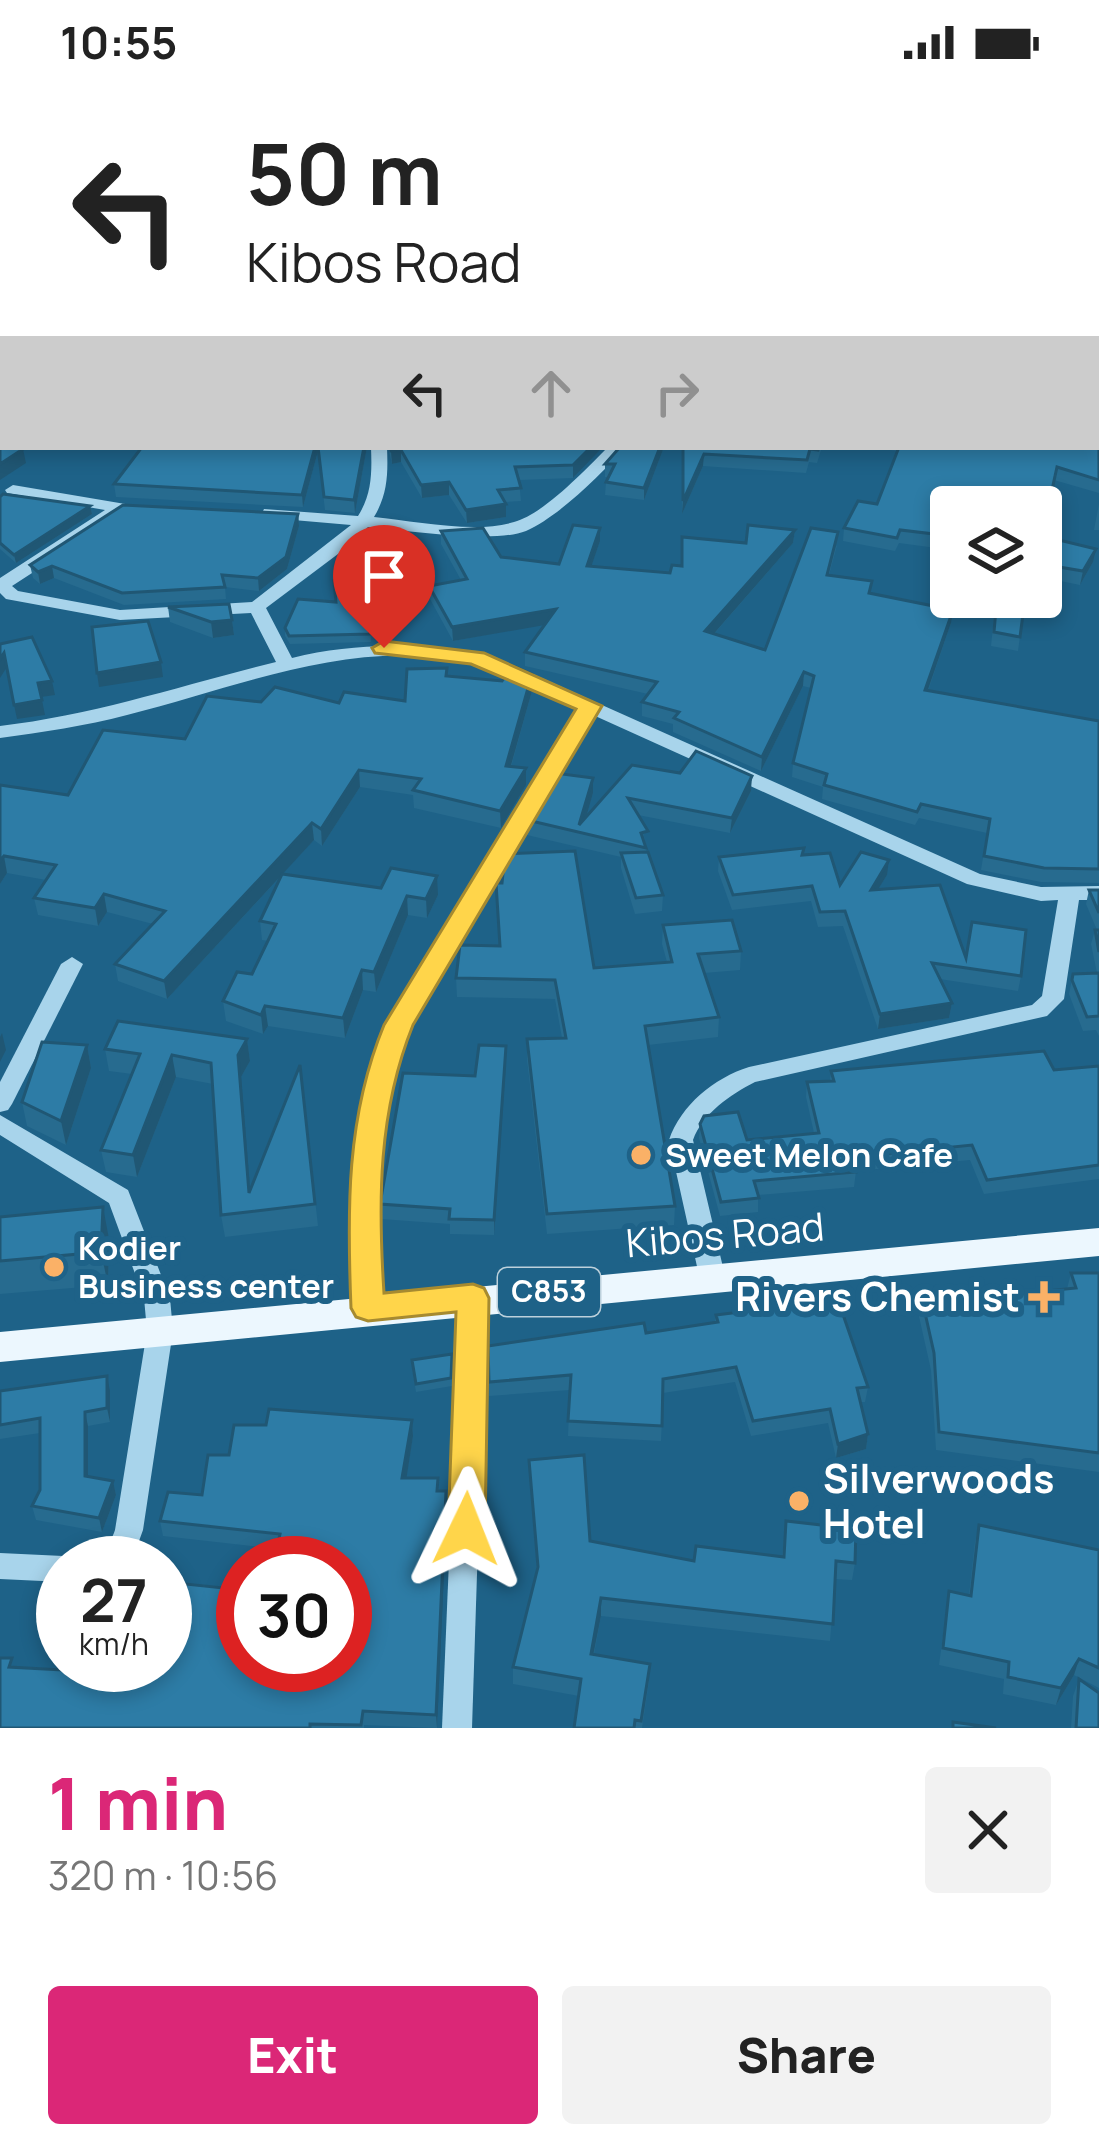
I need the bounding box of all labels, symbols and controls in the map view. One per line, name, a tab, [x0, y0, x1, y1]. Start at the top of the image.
text: 10:55	[60, 11, 177, 73]
text: 50 m	[246, 115, 443, 230]
icon: left	[48, 132, 204, 288]
text: Kibos Road	[246, 224, 521, 298]
icon: left	[392, 360, 458, 426]
icon: ahead	[518, 360, 584, 426]
icon: right	[644, 360, 710, 426]
map controls	[930, 486, 1062, 618]
button: layers	[930, 486, 1062, 618]
pin	[333, 525, 435, 648]
icon: arrive	[351, 543, 417, 609]
place label: Sweet Melon Cafe	[665, 1132, 953, 1177]
marker: Sweet Melon Cafe	[628, 1142, 654, 1168]
street label: Kibos Road	[623, 1198, 826, 1270]
place label: Kodier Business center	[78, 1225, 334, 1308]
marker: Kodier Business center	[41, 1254, 67, 1280]
road number: C853	[498, 1268, 600, 1316]
place label: Rivers Chemist	[735, 1269, 1020, 1323]
marker: Rivers Chemist	[1031, 1284, 1057, 1310]
place label: Silverwoods Hotel	[823, 1451, 1054, 1550]
position arrow	[403, 1466, 529, 1592]
marker: Silverwoods Hotel	[786, 1488, 812, 1514]
speed limit sign: 30	[216, 1536, 372, 1692]
text: 27	[80, 1558, 148, 1640]
text: km/h	[79, 1623, 149, 1664]
text: 1 min	[48, 1753, 228, 1852]
button: close	[925, 1767, 1051, 1893]
text: 320 m · 10:56	[48, 1848, 278, 1902]
button: Exit	[48, 1986, 538, 2124]
button: Share	[562, 1986, 1051, 2124]

